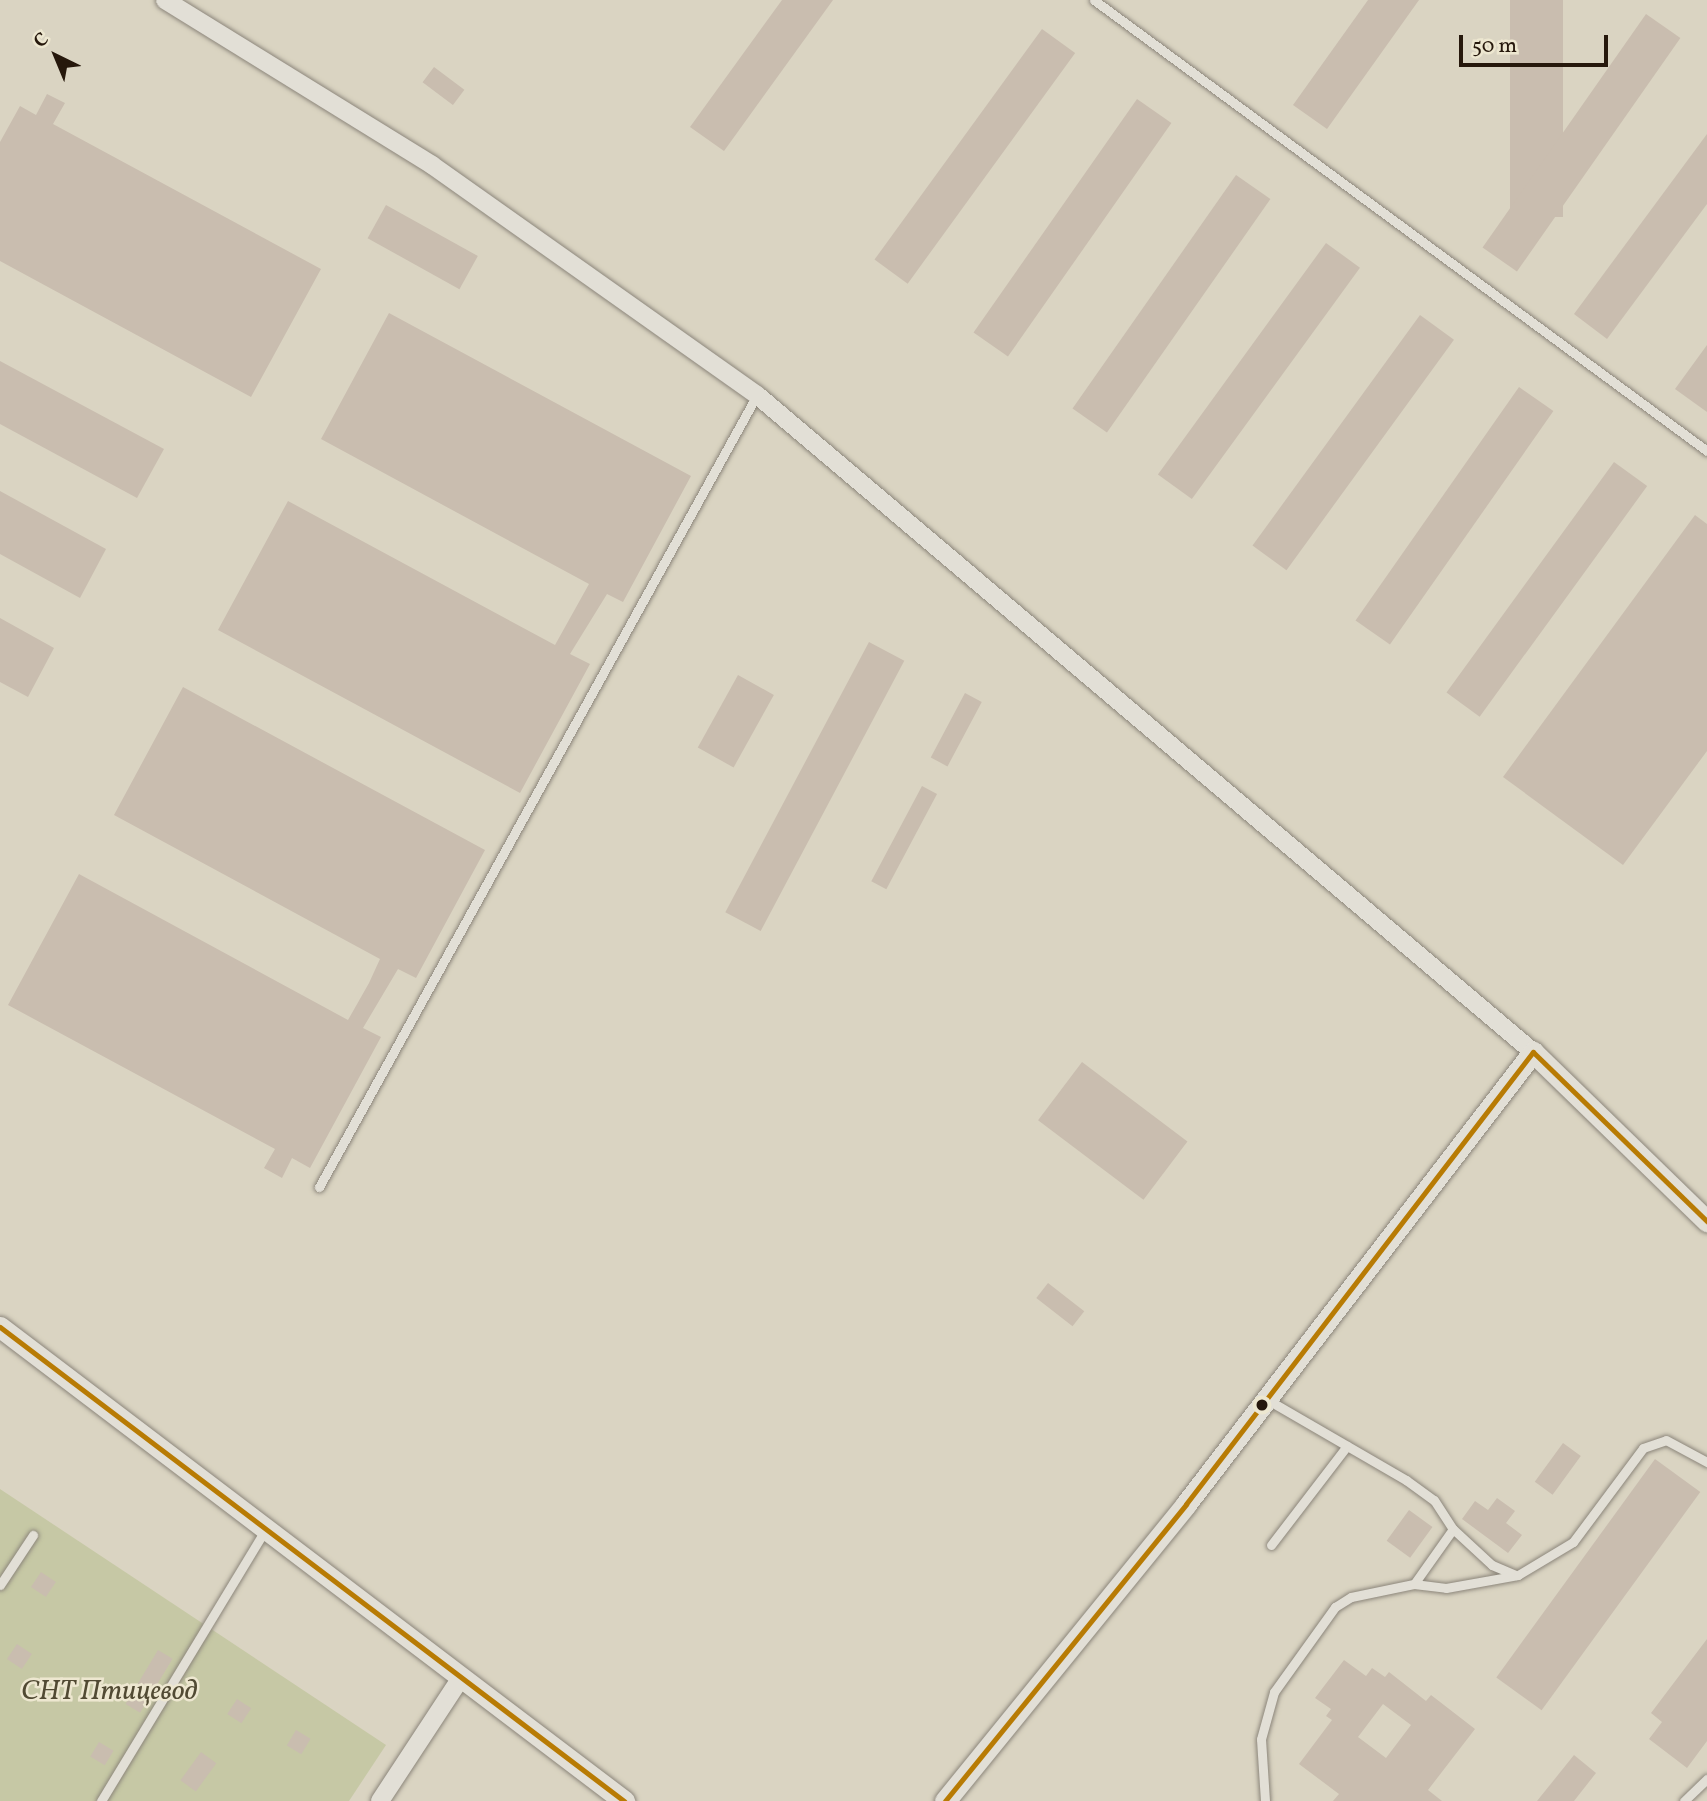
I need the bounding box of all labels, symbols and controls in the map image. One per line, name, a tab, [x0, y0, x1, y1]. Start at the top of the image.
north arrow	[21, 21, 91, 91]
scale bar	[1462, 21, 1611, 65]
text: С	[28, 27, 55, 54]
text: 50 m	[1472, 32, 1517, 61]
unlabelled marker	[1255, 1398, 1269, 1412]
park label: СНТ Птицевод	[21, 1675, 197, 1709]

